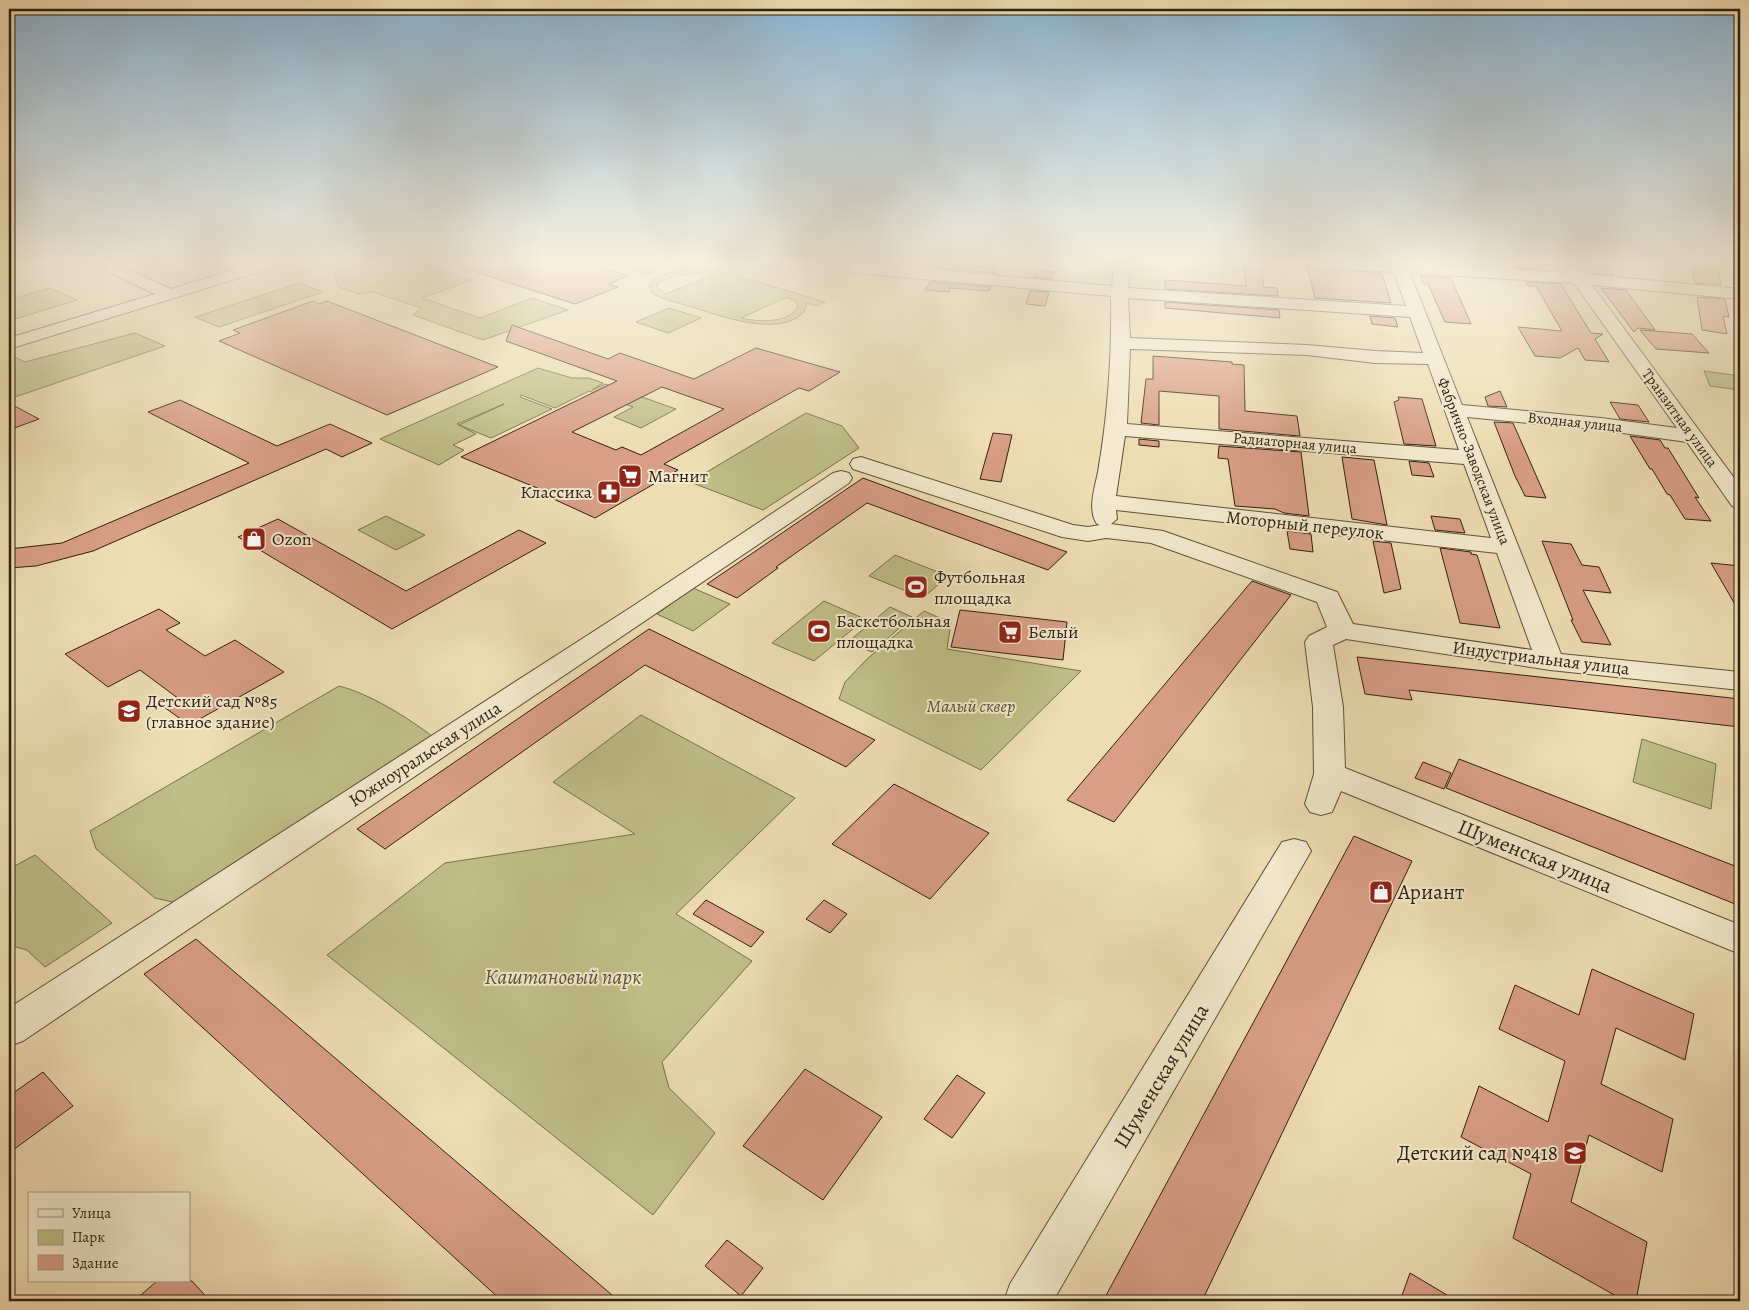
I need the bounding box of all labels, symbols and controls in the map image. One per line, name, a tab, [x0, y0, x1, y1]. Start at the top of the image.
street label: Транзитная улица	[1637, 365, 1723, 471]
street label: Фабрично-Заводская улица	[1433, 375, 1515, 548]
street label: Входная улица	[1527, 407, 1623, 437]
street label: Радиаторная улица	[1232, 428, 1358, 458]
supermarket icon: Магнит	[617, 463, 643, 489]
place label: Магнит	[648, 464, 708, 488]
pharmacy icon: Классика	[596, 479, 622, 505]
place label: Классика	[520, 480, 593, 504]
street label: Моторный переулок	[1225, 505, 1385, 545]
shop icon: Ozon	[241, 526, 267, 552]
place label: Ozon	[272, 527, 312, 551]
place label: Футбольная площадка	[934, 565, 1026, 610]
sports icon: Футбольная площадка	[903, 574, 929, 600]
place label: Баскетбольная площадка	[836, 609, 951, 654]
sports icon: Баскетбольная площадка	[806, 618, 832, 644]
supermarket icon: Белый	[997, 619, 1023, 645]
place label: Белый	[1028, 620, 1078, 644]
street label: Индустриальная улица	[1451, 635, 1632, 681]
place label: Детский сад №85 (главное здание)	[146, 689, 277, 734]
park label: Малый сквер	[927, 694, 1015, 718]
street label: Южноуральская улица	[344, 695, 506, 812]
school or university icon: Детский сад №85 (главное здание)	[116, 698, 142, 724]
street label: Шуменская улица	[1454, 812, 1617, 900]
place label: Ариант	[1397, 878, 1464, 906]
shop icon: Ариант	[1368, 879, 1394, 905]
park label: Каштановый парк	[485, 963, 641, 991]
street label: Шуменская улица	[1107, 998, 1215, 1154]
place label: Детский сад №418	[1397, 1139, 1558, 1167]
school or university icon: Детский сад №418	[1562, 1140, 1588, 1166]
legend	[28, 1192, 190, 1282]
text: Улица	[72, 1203, 111, 1223]
text: Парк	[72, 1227, 105, 1247]
text: Здание	[72, 1253, 119, 1273]

